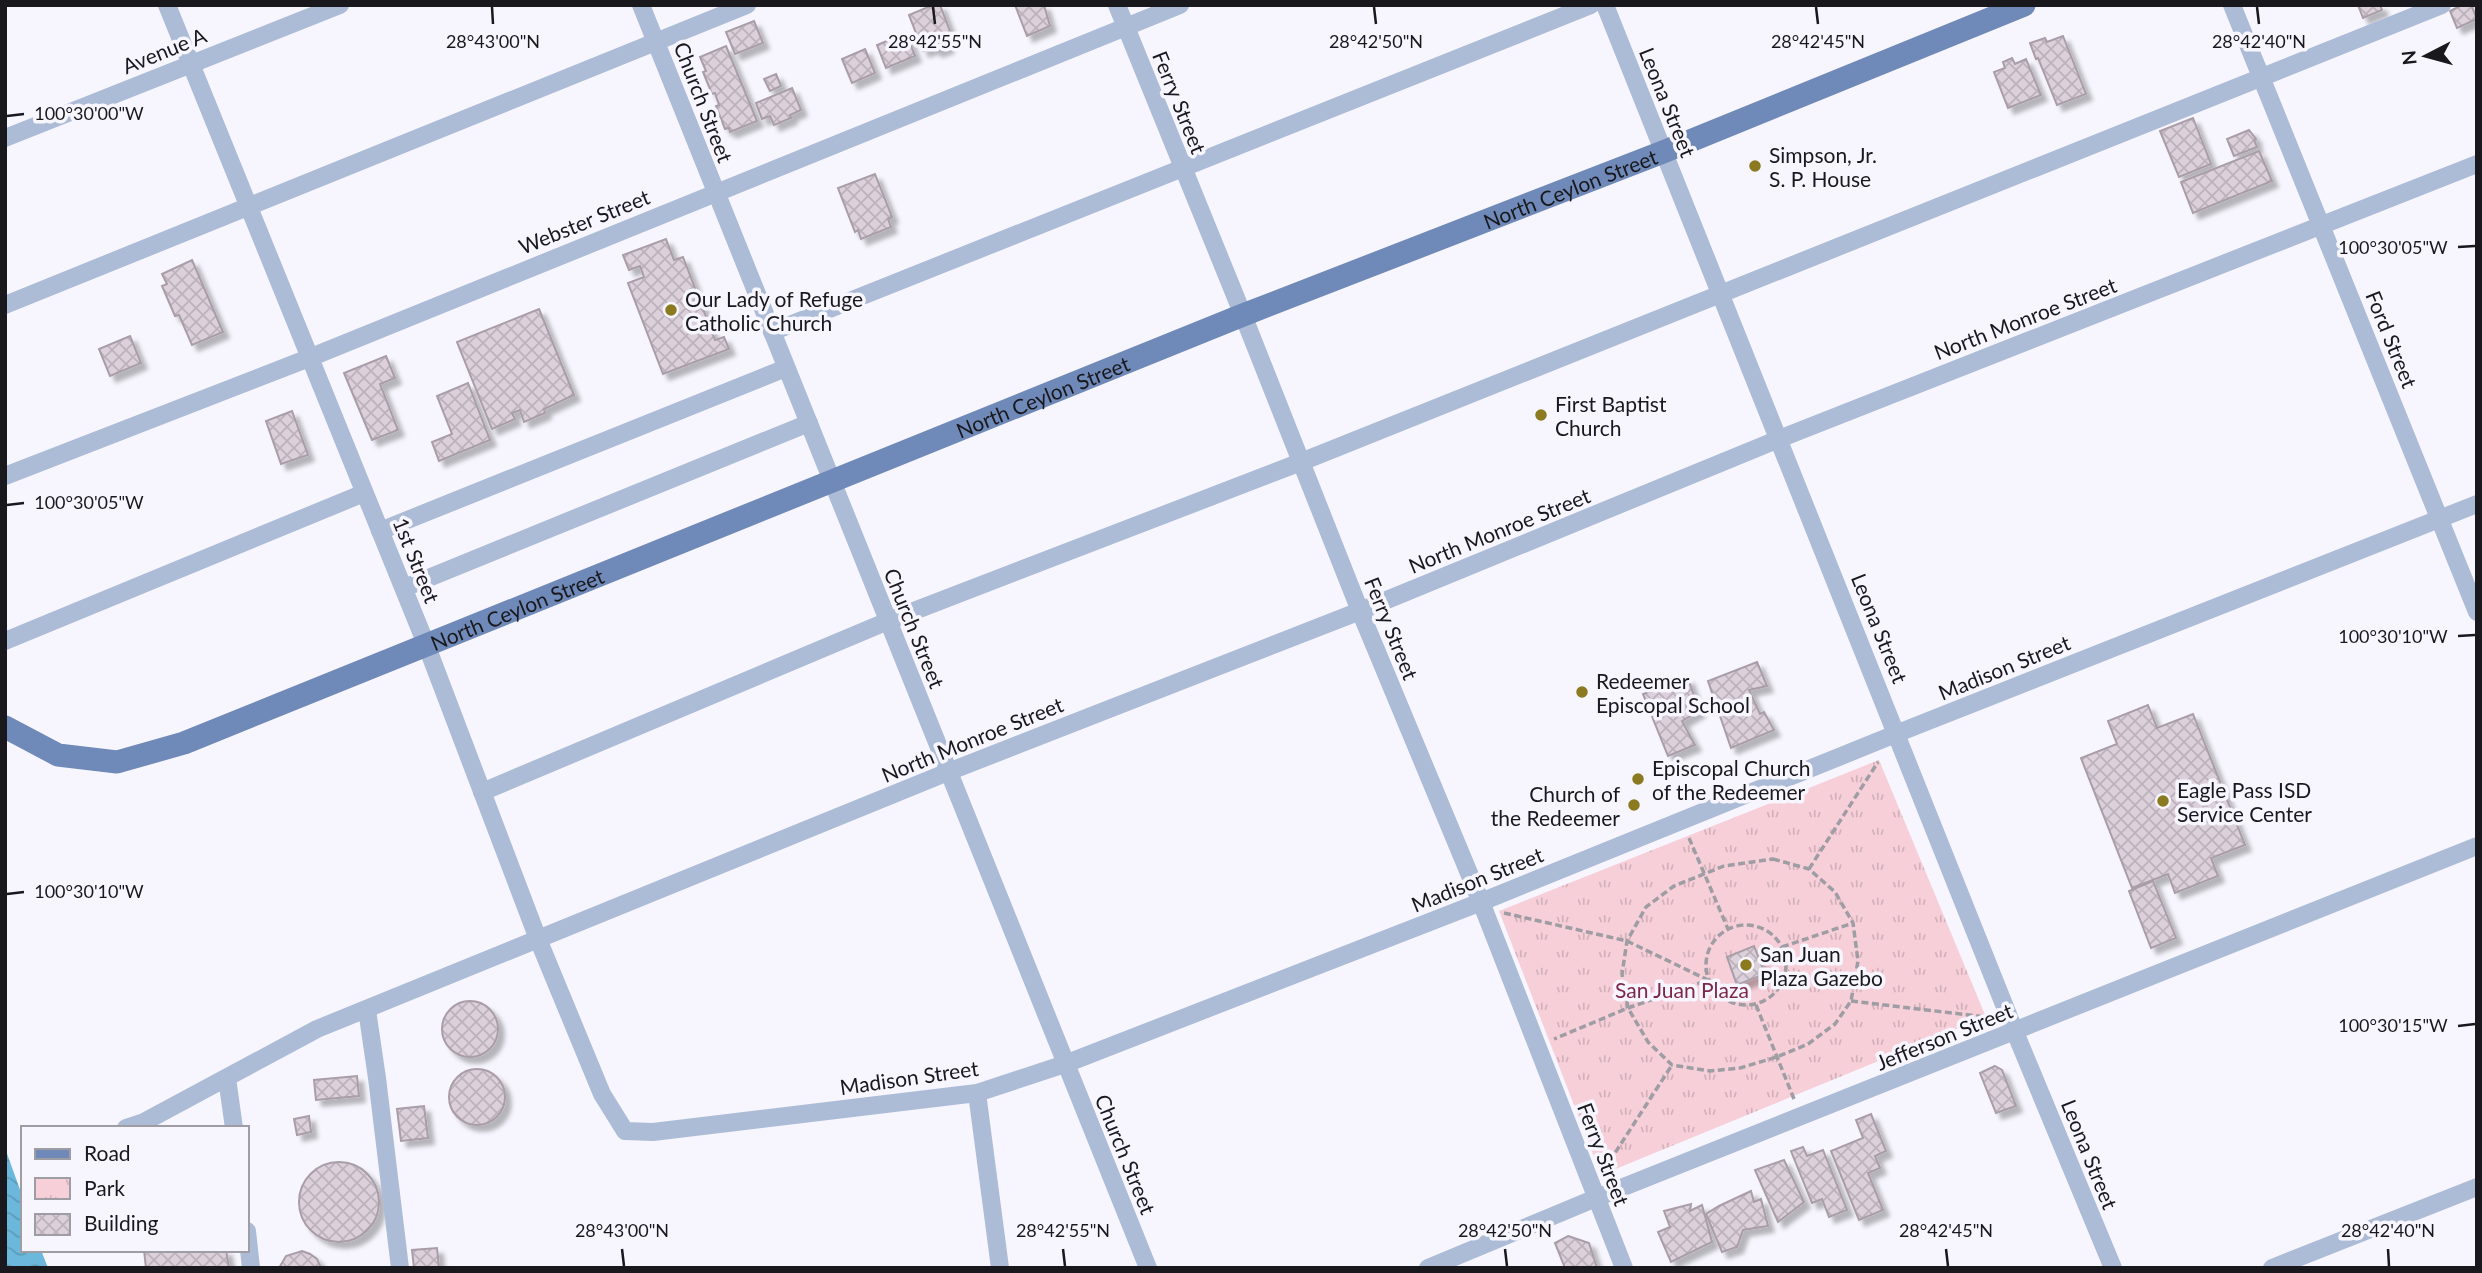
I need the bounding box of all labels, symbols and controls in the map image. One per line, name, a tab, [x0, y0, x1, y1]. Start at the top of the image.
north arrow	[2391, 21, 2461, 91]
street label: Avenue A	[118, 22, 210, 78]
text: 28°43'00"N	[446, 30, 540, 52]
text: 28°42'55"N	[888, 30, 982, 52]
text: 28°42'50"N	[1329, 30, 1423, 52]
text: 28°42'45"N	[1771, 30, 1865, 52]
text: 28°42'40"N	[2212, 30, 2306, 52]
street label: Church Street	[670, 38, 739, 166]
street label: Leona Street	[1635, 44, 1701, 161]
street label: Ferry Street	[1148, 47, 1212, 157]
text: N	[2396, 49, 2421, 66]
text: 100°30'00"W	[34, 102, 144, 124]
place label: Simpson, Jr. S. P. House	[1769, 142, 1877, 191]
street label: North Ceylon Street	[1479, 143, 1661, 233]
marker: Simpson, Jr. S. P. House	[1747, 158, 1763, 174]
street label: Webster Street	[515, 183, 654, 259]
text: 100°30'05"W	[2338, 236, 2448, 258]
street label: North Monroe Street	[1930, 271, 2120, 364]
place label: Our Lady of Refuge Catholic Church	[685, 286, 863, 335]
street label: Ford Street	[2361, 287, 2423, 392]
marker: Our Lady of Refuge Catholic Church	[663, 302, 679, 318]
street label: North Ceylon Street	[952, 350, 1133, 442]
place label: First Baptist Church	[1555, 391, 1667, 440]
marker: First Baptist Church	[1533, 407, 1549, 423]
street label: North Monroe Street	[1405, 482, 1594, 578]
text: 100°30'05"W	[34, 491, 144, 513]
street label: 1st Street	[389, 514, 446, 607]
street label: North Ceylon Street	[427, 562, 608, 655]
street label: Church Street	[880, 564, 951, 692]
street label: Leona Street	[1847, 570, 1913, 687]
street label: Ferry Street	[1360, 573, 1424, 683]
text: 100°30'10"W	[2338, 625, 2448, 647]
street label: Madison Street	[1935, 629, 2074, 705]
place label: Redeemer Episcopal School	[1596, 668, 1750, 717]
marker: Redeemer Episcopal School	[1574, 684, 1590, 700]
street label: North Monroe Street	[878, 691, 1067, 787]
place label: Episcopal Church of the Redeemer	[1652, 755, 1810, 804]
marker: Episcopal Church of the Redeemer	[1630, 771, 1646, 787]
place label: Eagle Pass ISD Service Center	[2177, 777, 2312, 826]
place label: Church of the Redeemer	[1491, 781, 1621, 830]
marker: Eagle Pass ISD Service Center	[2155, 793, 2171, 809]
marker: Church of the Redeemer	[1626, 797, 1642, 813]
street label: Madison Street	[1408, 841, 1547, 917]
text: 100°30'10"W	[34, 880, 144, 902]
place label: San Juan Plaza Gazebo	[1760, 941, 1883, 990]
marker: San Juan Plaza Gazebo	[1738, 957, 1754, 973]
park label: San Juan Plaza	[1615, 977, 1749, 1002]
street label: Jefferson Street	[1872, 997, 2016, 1075]
text: 100°30'15"W	[2338, 1014, 2448, 1036]
street label: Madison Street	[838, 1055, 980, 1099]
street label: Church Street	[1091, 1090, 1162, 1218]
street label: Leona Street	[2057, 1096, 2123, 1213]
street label: Ferry Street	[1573, 1099, 1635, 1209]
legend	[21, 1126, 248, 1252]
text: Road	[84, 1140, 131, 1165]
text: Park	[84, 1175, 125, 1200]
text: Building	[84, 1210, 159, 1235]
text: 28°43'00"N	[575, 1219, 669, 1241]
text: 28°42'55"N	[1016, 1219, 1110, 1241]
text: 28°42'50"N	[1458, 1219, 1552, 1241]
text: 28°42'45"N	[1899, 1219, 1993, 1241]
text: 28°42'40"N	[2341, 1219, 2435, 1241]

